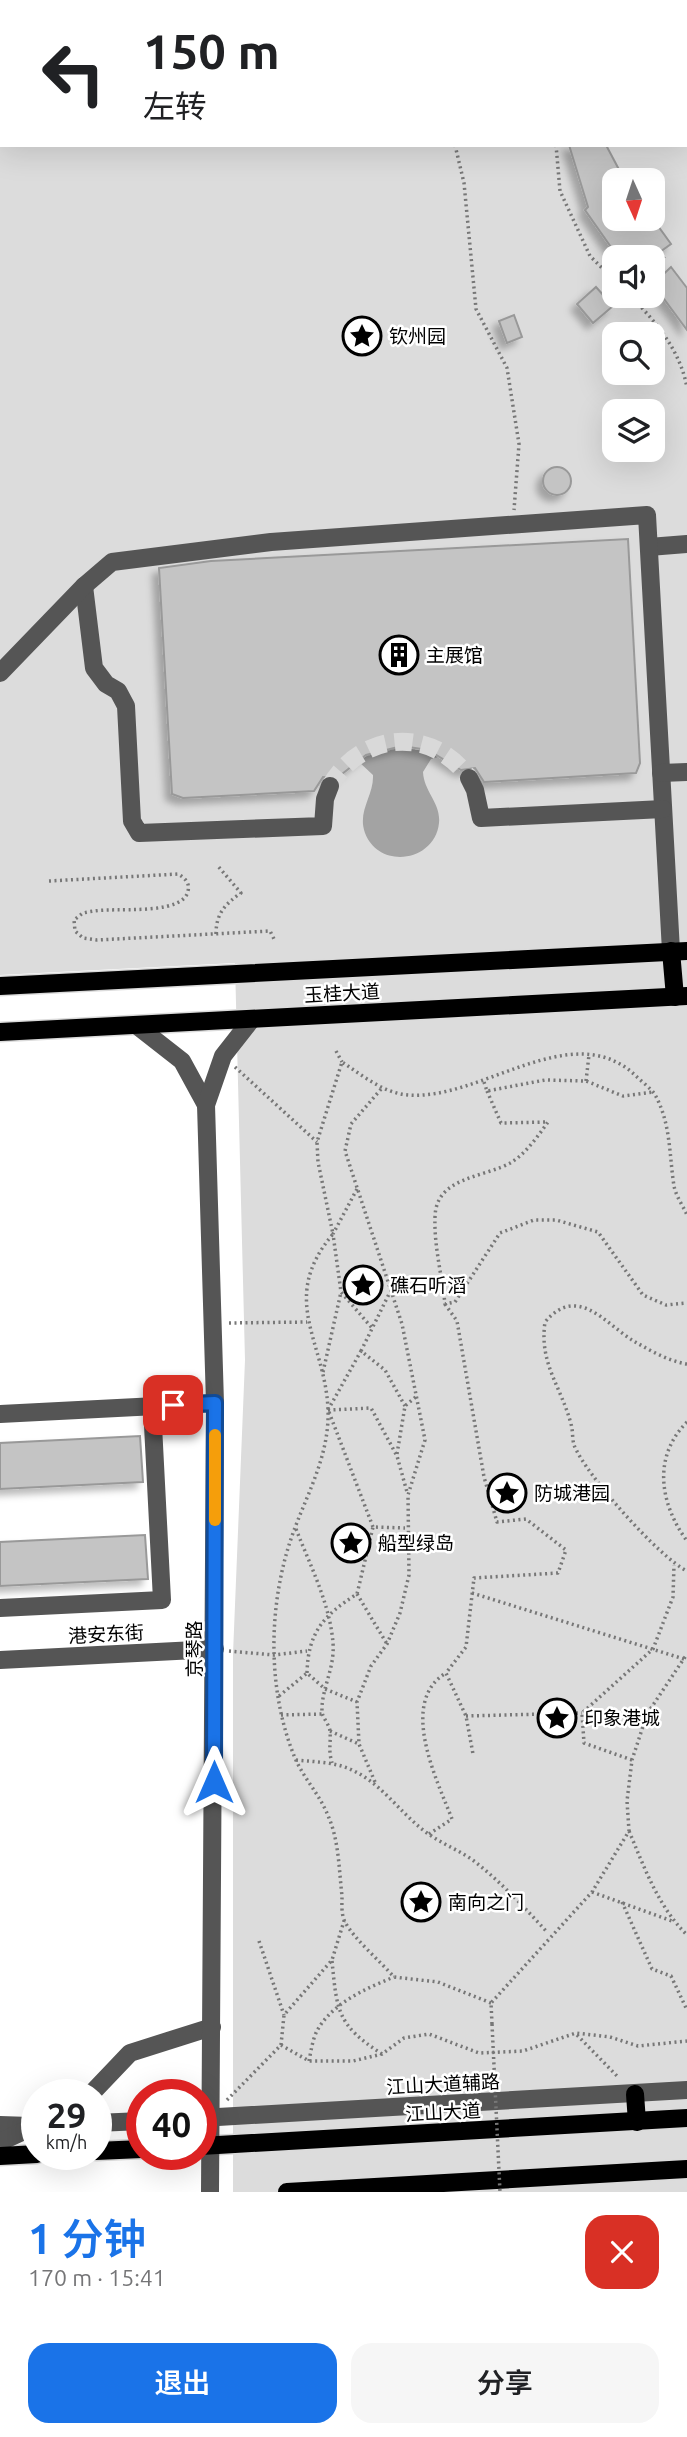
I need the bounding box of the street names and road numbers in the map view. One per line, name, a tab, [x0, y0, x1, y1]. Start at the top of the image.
street label: 玉桂大道	[303, 980, 381, 1006]
street label: 京琴路	[183, 1620, 205, 1678]
street label: 港安东街	[67, 1621, 145, 1647]
street label: 江山大道辅路	[385, 2070, 501, 2098]
street label: 江山大道	[404, 2099, 482, 2125]

